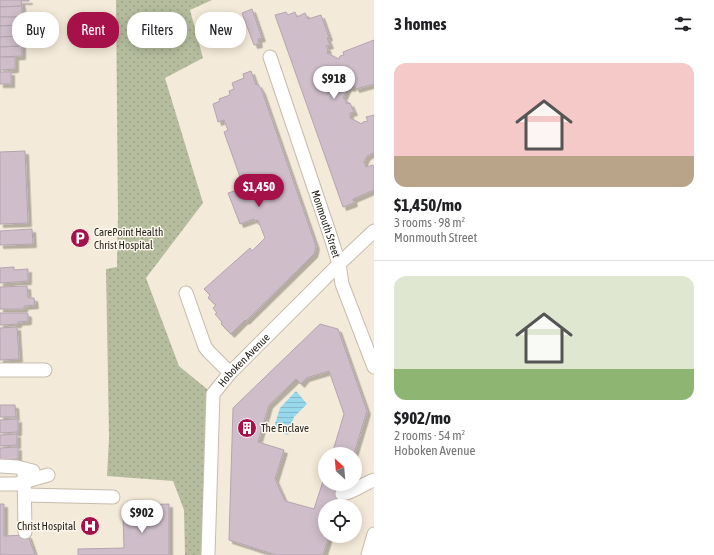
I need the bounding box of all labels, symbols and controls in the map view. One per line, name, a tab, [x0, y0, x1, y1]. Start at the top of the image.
chip: Buy	[12, 12, 59, 48]
chip: Rent	[67, 12, 119, 48]
chip: Filters	[127, 12, 187, 48]
chip: New	[195, 12, 246, 48]
icon: filters	[672, 13, 694, 35]
text: 3 homes	[394, 14, 447, 34]
pin: $918	[310, 66, 358, 100]
text: $918	[322, 71, 346, 86]
icon: home	[508, 89, 580, 161]
pin: $1,450	[226, 174, 292, 208]
text: $1,450	[243, 179, 275, 194]
street label: Monmouth Street	[309, 188, 343, 259]
text: $1,450/mo	[394, 195, 462, 215]
text: 3 rooms · 98 m²	[394, 215, 465, 230]
place label: CarePoint Health Christ Hospital	[94, 226, 163, 251]
parking icon: CarePoint Health Christ Hospital	[69, 227, 91, 249]
text: Monmouth Street	[394, 230, 477, 245]
icon: home	[508, 302, 580, 374]
street label: Hoboken Avenue	[216, 331, 272, 389]
text: $902/mo	[394, 408, 451, 428]
building icon: The Enclave	[236, 417, 258, 439]
place label: The Enclave	[261, 422, 309, 434]
text: 2 rooms · 54 m²	[394, 428, 465, 443]
text: Hoboken Avenue	[394, 443, 475, 458]
north arrow	[318, 447, 362, 491]
map controls	[318, 447, 362, 543]
button: locate	[318, 499, 362, 543]
pin: $902	[118, 500, 166, 534]
text: $902	[130, 505, 154, 520]
hospital icon: Christ Hospital	[79, 515, 101, 537]
place label: Christ Hospital	[17, 520, 76, 532]

